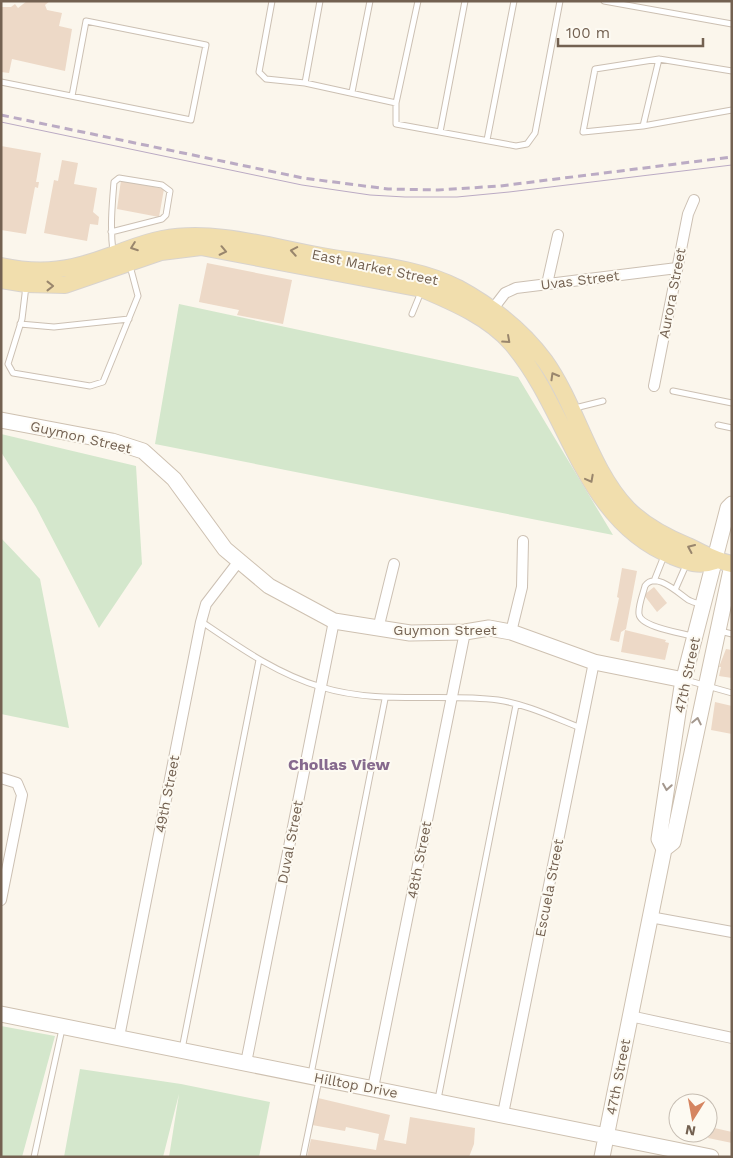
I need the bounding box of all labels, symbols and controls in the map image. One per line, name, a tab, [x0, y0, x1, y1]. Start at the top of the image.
scale bar	[558, 15, 703, 47]
text: 100 m	[566, 24, 610, 42]
one-way arrow	[130, 241, 139, 251]
one-way arrow	[219, 245, 228, 255]
one-way arrow	[289, 246, 298, 256]
street label: East Market Street	[310, 246, 440, 288]
street label: Aurora Street	[655, 246, 689, 340]
street label: Uvas Street	[540, 267, 620, 293]
one-way arrow	[46, 280, 54, 291]
one-way arrow	[502, 334, 511, 343]
one-way arrow	[550, 373, 560, 382]
street label: Guymon Street	[29, 418, 133, 456]
one-way arrow	[584, 474, 594, 483]
one-way arrow	[687, 543, 696, 554]
street label: Guymon Street	[393, 622, 497, 638]
street label: 47th Street	[671, 635, 703, 714]
one-way arrow	[691, 716, 702, 725]
street label: 49th Street	[152, 754, 182, 834]
district label: Chollas View	[288, 755, 391, 774]
one-way arrow	[662, 783, 673, 791]
street label: Duval Street	[274, 799, 306, 885]
street label: 48th Street	[404, 820, 434, 900]
street label: Escuela Street	[532, 837, 566, 938]
street label: 47th Street	[603, 1037, 633, 1116]
street label: Hilltop Drive	[313, 1069, 399, 1101]
north arrow	[668, 1093, 718, 1143]
text: N	[684, 1122, 697, 1140]

